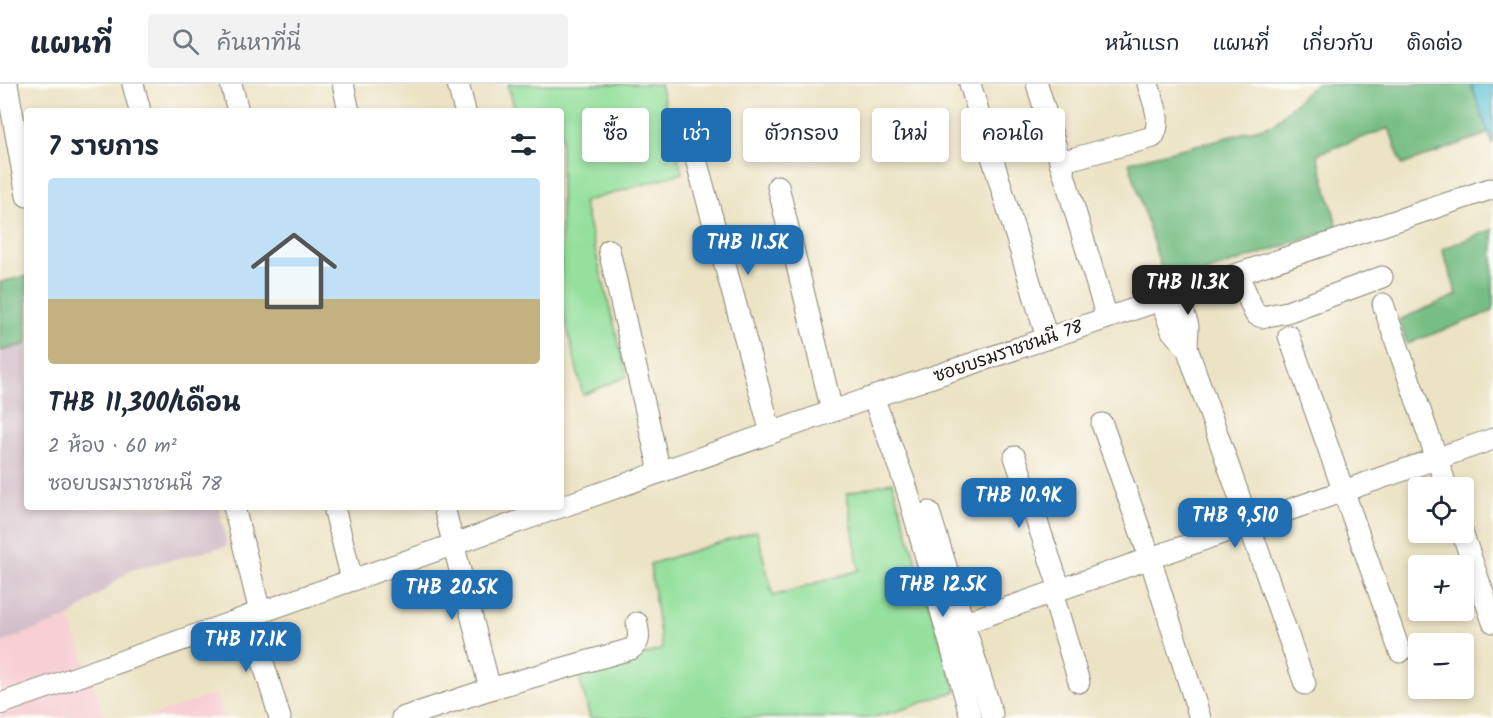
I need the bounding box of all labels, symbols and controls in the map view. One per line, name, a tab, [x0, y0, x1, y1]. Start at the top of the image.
search box	[148, 14, 568, 68]
text: แผนที่	[30, 23, 112, 68]
icon: search	[169, 25, 202, 58]
text: ค้นหาที่นี่	[217, 27, 301, 62]
text: หน้าแรก	[1105, 28, 1180, 61]
text: แผนที่	[1213, 28, 1269, 61]
text: เกี่ยวกับ	[1302, 28, 1374, 61]
text: ติดต่อ	[1407, 28, 1463, 61]
chip: ซื้อ	[582, 108, 649, 162]
chip: เช่า	[661, 108, 731, 162]
chip: ตัวกรอง	[743, 108, 860, 162]
chip: ใหม่	[872, 108, 949, 162]
chip: คอนโด	[961, 108, 1065, 162]
text: 7 รายการ	[48, 127, 159, 169]
icon: filters	[507, 128, 540, 161]
icon: home	[240, 217, 348, 325]
pin: THB 11.5K	[679, 225, 817, 276]
text: THB 11.5K	[706, 228, 790, 260]
pin: THB 11.3K	[1119, 265, 1257, 316]
text: THB 11.3K	[1146, 268, 1230, 300]
street label: ซอยบรมราชชนนี 78	[930, 313, 1087, 392]
text: THB 11,300/เดือน	[48, 383, 241, 425]
text: 2 ห้อง · 60 m²	[48, 431, 177, 463]
text: ซอยบรมราชชนนี 78	[48, 469, 222, 501]
map controls	[1408, 477, 1474, 699]
button: locate	[1408, 477, 1474, 543]
pin: THB 10.9K	[950, 478, 1088, 529]
text: THB 10.9K	[975, 481, 1063, 513]
pin: THB 9,510	[1166, 498, 1304, 549]
text: THB 9,510	[1192, 501, 1278, 533]
button: +	[1408, 555, 1474, 621]
pin: THB 12.5K	[874, 567, 1012, 618]
pin: THB 20.5K	[383, 570, 521, 621]
text: THB 12.5K	[899, 570, 987, 602]
text: THB 20.5K	[406, 573, 498, 605]
pin: THB 17.1K	[177, 622, 315, 673]
text: THB 17.1K	[205, 625, 287, 657]
button: −	[1408, 633, 1474, 699]

